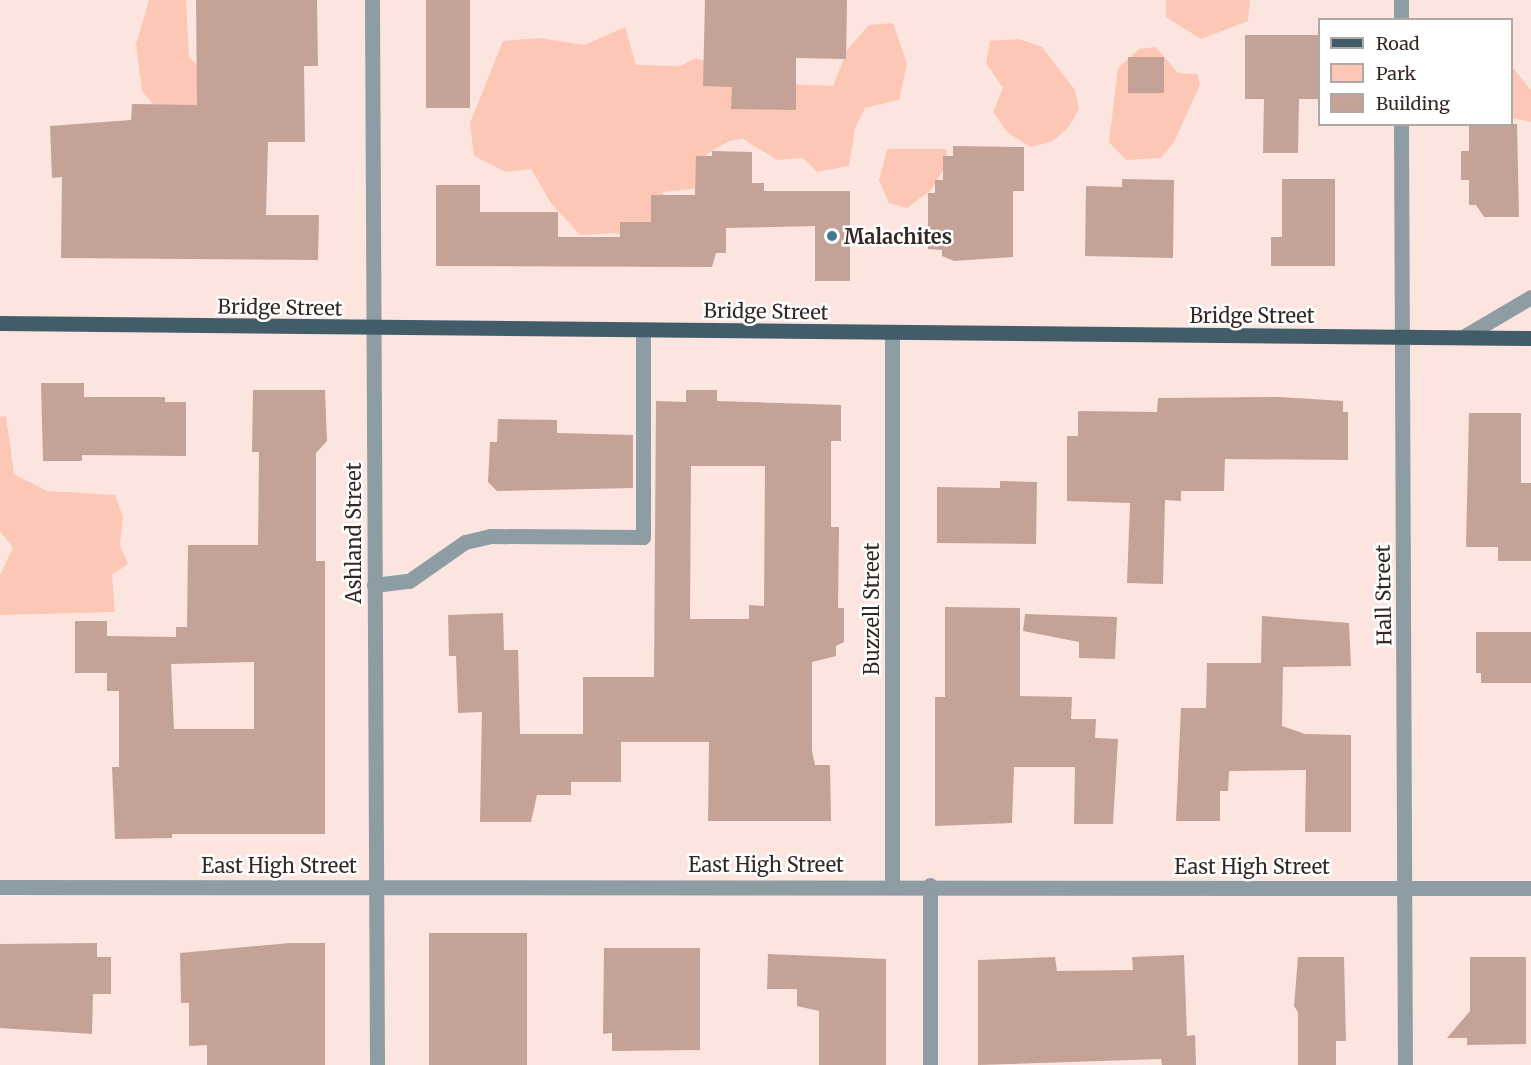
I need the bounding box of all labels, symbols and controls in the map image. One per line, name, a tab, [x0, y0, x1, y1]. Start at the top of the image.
legend	[1318, 18, 1513, 126]
text: Road	[1376, 32, 1420, 55]
text: Park	[1376, 62, 1416, 85]
text: Building	[1376, 92, 1450, 115]
place label: Malachites	[844, 224, 952, 248]
marker: Malachites	[825, 229, 839, 243]
street label: Bridge Street	[217, 294, 343, 320]
street label: Bridge Street	[703, 298, 829, 324]
street label: Bridge Street	[1189, 303, 1315, 327]
street label: Ashland Street	[341, 462, 365, 604]
street label: Buzzell Street	[859, 543, 883, 675]
street label: Hall Street	[1370, 544, 1396, 646]
street label: East High Street	[688, 852, 844, 876]
street label: East High Street	[201, 853, 357, 877]
street label: East High Street	[1174, 854, 1330, 878]

